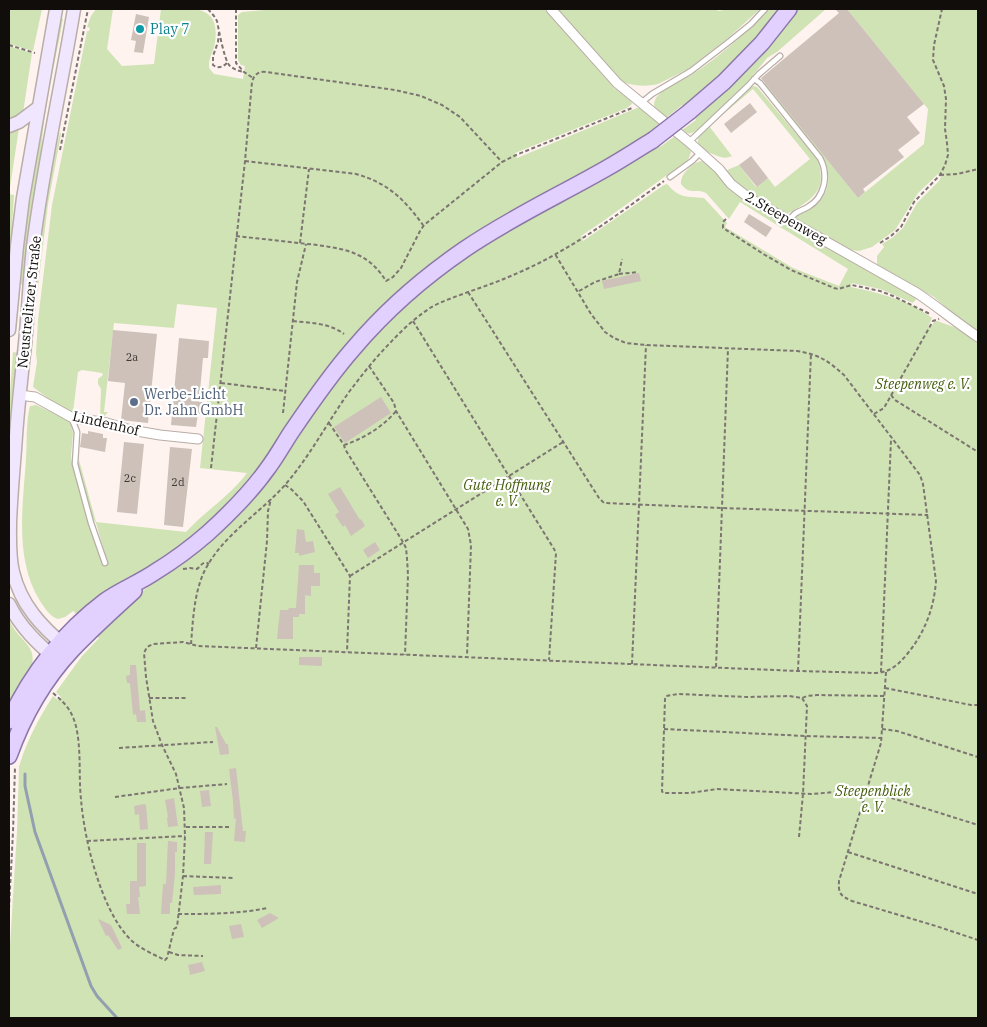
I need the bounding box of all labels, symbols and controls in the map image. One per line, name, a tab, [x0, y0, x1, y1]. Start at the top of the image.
place label: Play 7	[150, 20, 190, 38]
marker: Play 7	[134, 23, 146, 35]
street label: 2.Steepenweg	[742, 187, 830, 249]
street label: Neustrelitzer Straße	[13, 235, 45, 369]
house number: 2a	[126, 350, 138, 364]
park label: Steepenweg e. V.	[874, 375, 971, 393]
place label: Werbe-Licht Dr. Jahn GmbH	[144, 385, 243, 419]
marker: Werbe-Licht Dr. Jahn GmbH	[128, 396, 140, 408]
street label: Lindenhof	[71, 407, 142, 440]
house number: 2c	[124, 471, 136, 485]
house number: 2d	[171, 475, 185, 489]
park label: Gute Hoffnung e. V.	[463, 476, 551, 510]
park label: Steepenblick e. V.	[834, 782, 911, 816]

